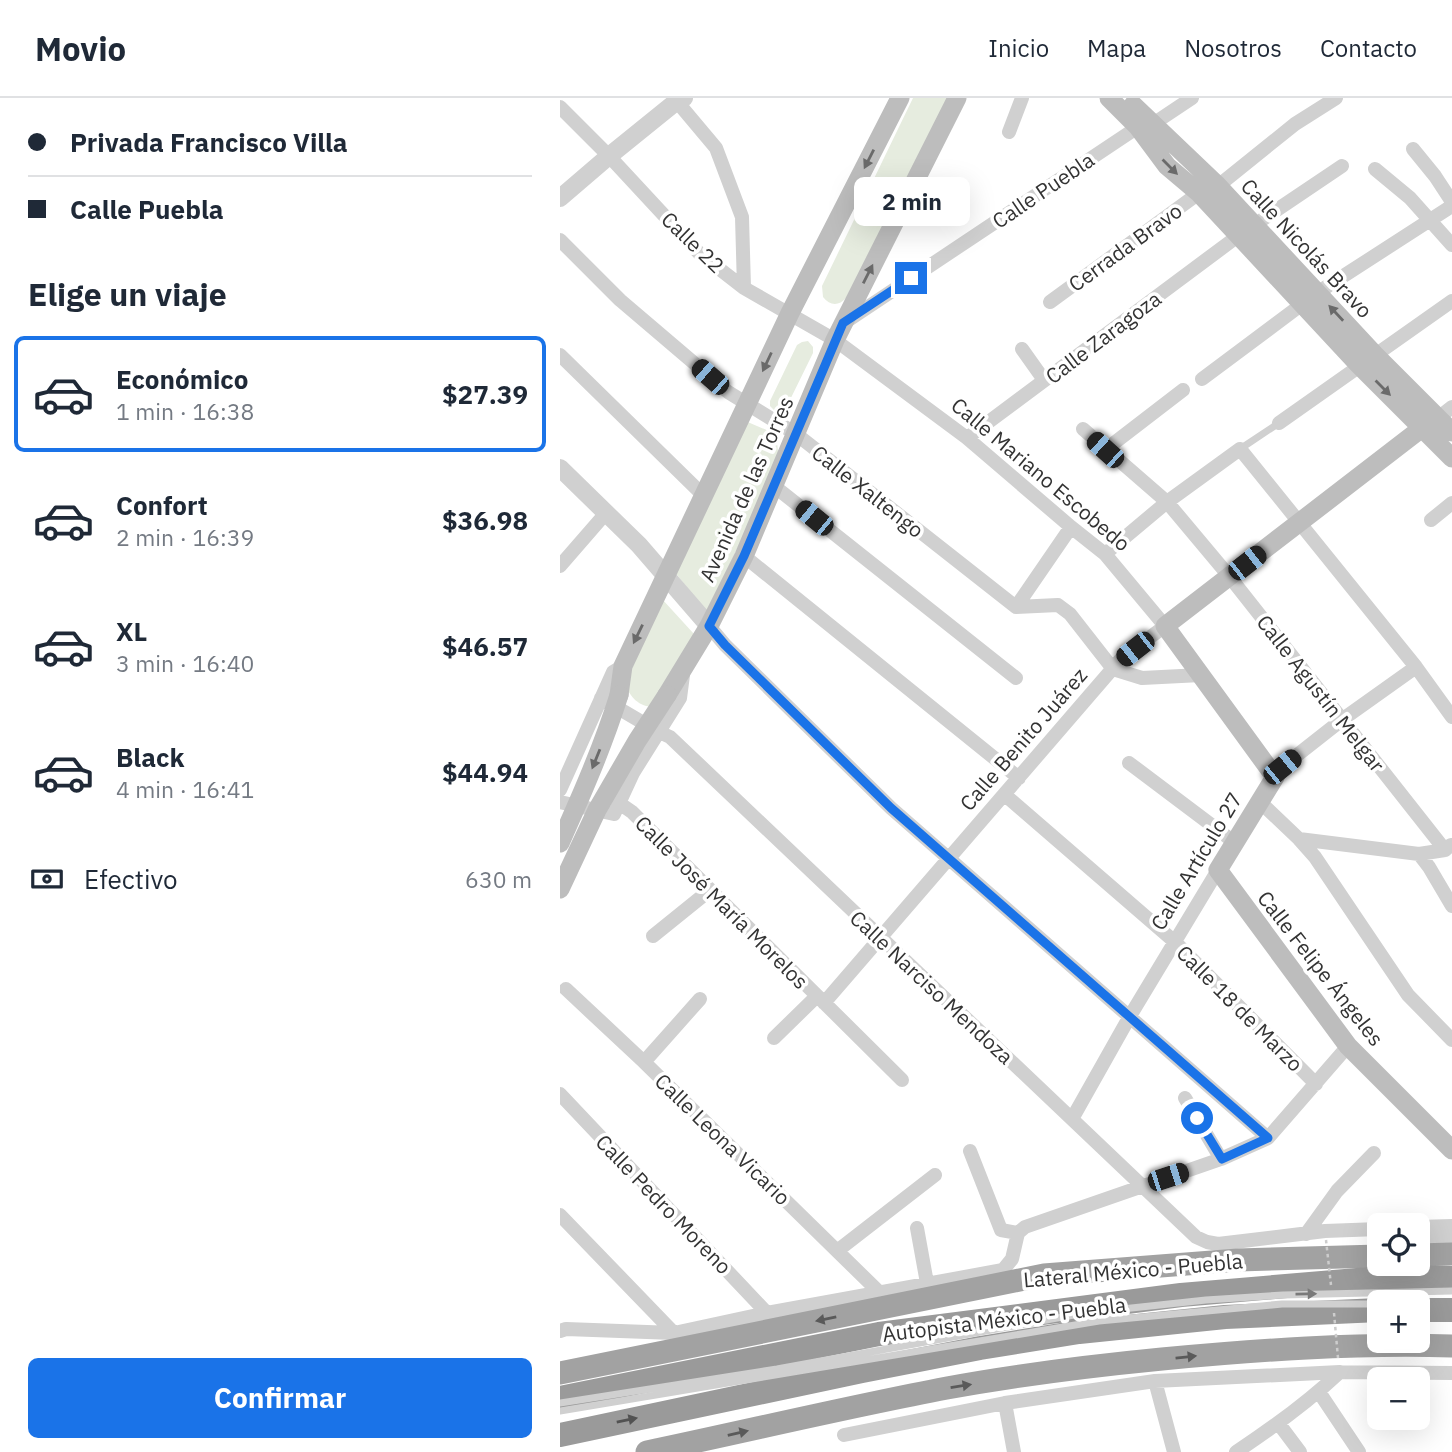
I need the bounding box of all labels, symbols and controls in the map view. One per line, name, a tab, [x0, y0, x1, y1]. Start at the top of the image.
text: Movio	[35, 27, 126, 70]
text: Inicio	[988, 32, 1049, 64]
text: Mapa	[1087, 32, 1146, 64]
text: Nosotros	[1184, 32, 1282, 64]
text: Contacto	[1320, 32, 1417, 64]
text: Privada Francisco Villa	[70, 125, 348, 159]
street label: Calle Puebla	[987, 146, 1099, 234]
one-way arrow	[863, 149, 874, 169]
one-way arrow	[1161, 159, 1178, 176]
street label: Calle Nicolás Bravo	[1235, 172, 1379, 324]
callout: 2 min	[853, 176, 969, 226]
text: 2 min	[882, 186, 942, 216]
text: Calle Puebla	[70, 192, 224, 226]
street label: Cerrada Bravo	[1063, 196, 1187, 298]
street label: Calle 22	[655, 205, 731, 279]
route end	[895, 262, 927, 294]
one-way arrow	[862, 263, 874, 283]
text: Elige un viaje	[28, 273, 227, 315]
street label: Calle Zaragoza	[1040, 284, 1166, 390]
one-way arrow	[1328, 305, 1344, 322]
one-way arrow	[761, 352, 773, 372]
car	[688, 355, 733, 399]
text: Económico	[116, 362, 248, 396]
icon: car	[32, 363, 95, 426]
text: $27.39	[442, 377, 528, 411]
one-way arrow	[1374, 380, 1391, 397]
street label: Calle Mariano Escobedo	[946, 391, 1136, 557]
street label: Avenida de las Torres	[692, 392, 800, 586]
text: 1 min · 16:38	[116, 396, 254, 426]
car	[1083, 428, 1128, 472]
street label: Calle Xaltengo	[806, 438, 930, 544]
text: Confort	[116, 488, 208, 522]
icon: car	[32, 489, 95, 552]
car	[792, 497, 837, 539]
text: $36.98	[442, 503, 528, 537]
text: 2 min · 16:39	[116, 522, 254, 552]
car	[1224, 542, 1271, 584]
street label: Calle Agustín Melgar	[1251, 609, 1391, 778]
text: XL	[116, 614, 147, 648]
icon: car	[32, 615, 95, 678]
one-way arrow	[633, 624, 644, 644]
car	[1112, 628, 1159, 670]
text: $46.57	[442, 629, 528, 663]
text: 3 min · 16:40	[116, 648, 254, 678]
street label: Calle Benito Juárez	[953, 661, 1093, 817]
text: Black	[116, 740, 184, 774]
icon: car	[32, 741, 95, 804]
car	[1260, 746, 1305, 788]
one-way arrow	[591, 749, 602, 770]
text: $44.94	[442, 755, 528, 789]
text: 4 min · 16:41	[116, 774, 254, 804]
street label: Calle Artículo 27	[1144, 787, 1248, 935]
street label: Calle José María Morelos	[629, 809, 815, 995]
icon: cash	[28, 860, 66, 898]
text: Efectivo	[84, 862, 178, 896]
text: 630 m	[465, 864, 532, 894]
street label: Calle Felipe Ángeles	[1252, 885, 1390, 1051]
street label: Calle Narciso Mendoza	[844, 904, 1020, 1070]
street label: Calle 18 de Marzo	[1171, 939, 1309, 1077]
street label: Calle Leona Vicario	[649, 1067, 797, 1211]
route start	[1181, 1102, 1213, 1134]
street label: Calle Pedro Moreno	[590, 1128, 738, 1280]
car	[1145, 1161, 1192, 1193]
map controls	[1367, 1213, 1430, 1430]
button: locate	[1367, 1213, 1430, 1276]
street label: Lateral México - Puebla	[1022, 1246, 1244, 1294]
one-way arrow	[1295, 1289, 1317, 1300]
street label: Autopista México - Puebla	[880, 1290, 1128, 1348]
button: +	[1367, 1290, 1430, 1353]
one-way arrow	[815, 1313, 837, 1324]
one-way arrow	[1176, 1351, 1198, 1362]
button: Confirmar	[28, 1358, 532, 1438]
button: −	[1367, 1367, 1430, 1430]
one-way arrow	[950, 1380, 972, 1391]
one-way arrow	[616, 1415, 638, 1426]
one-way arrow	[727, 1427, 749, 1438]

